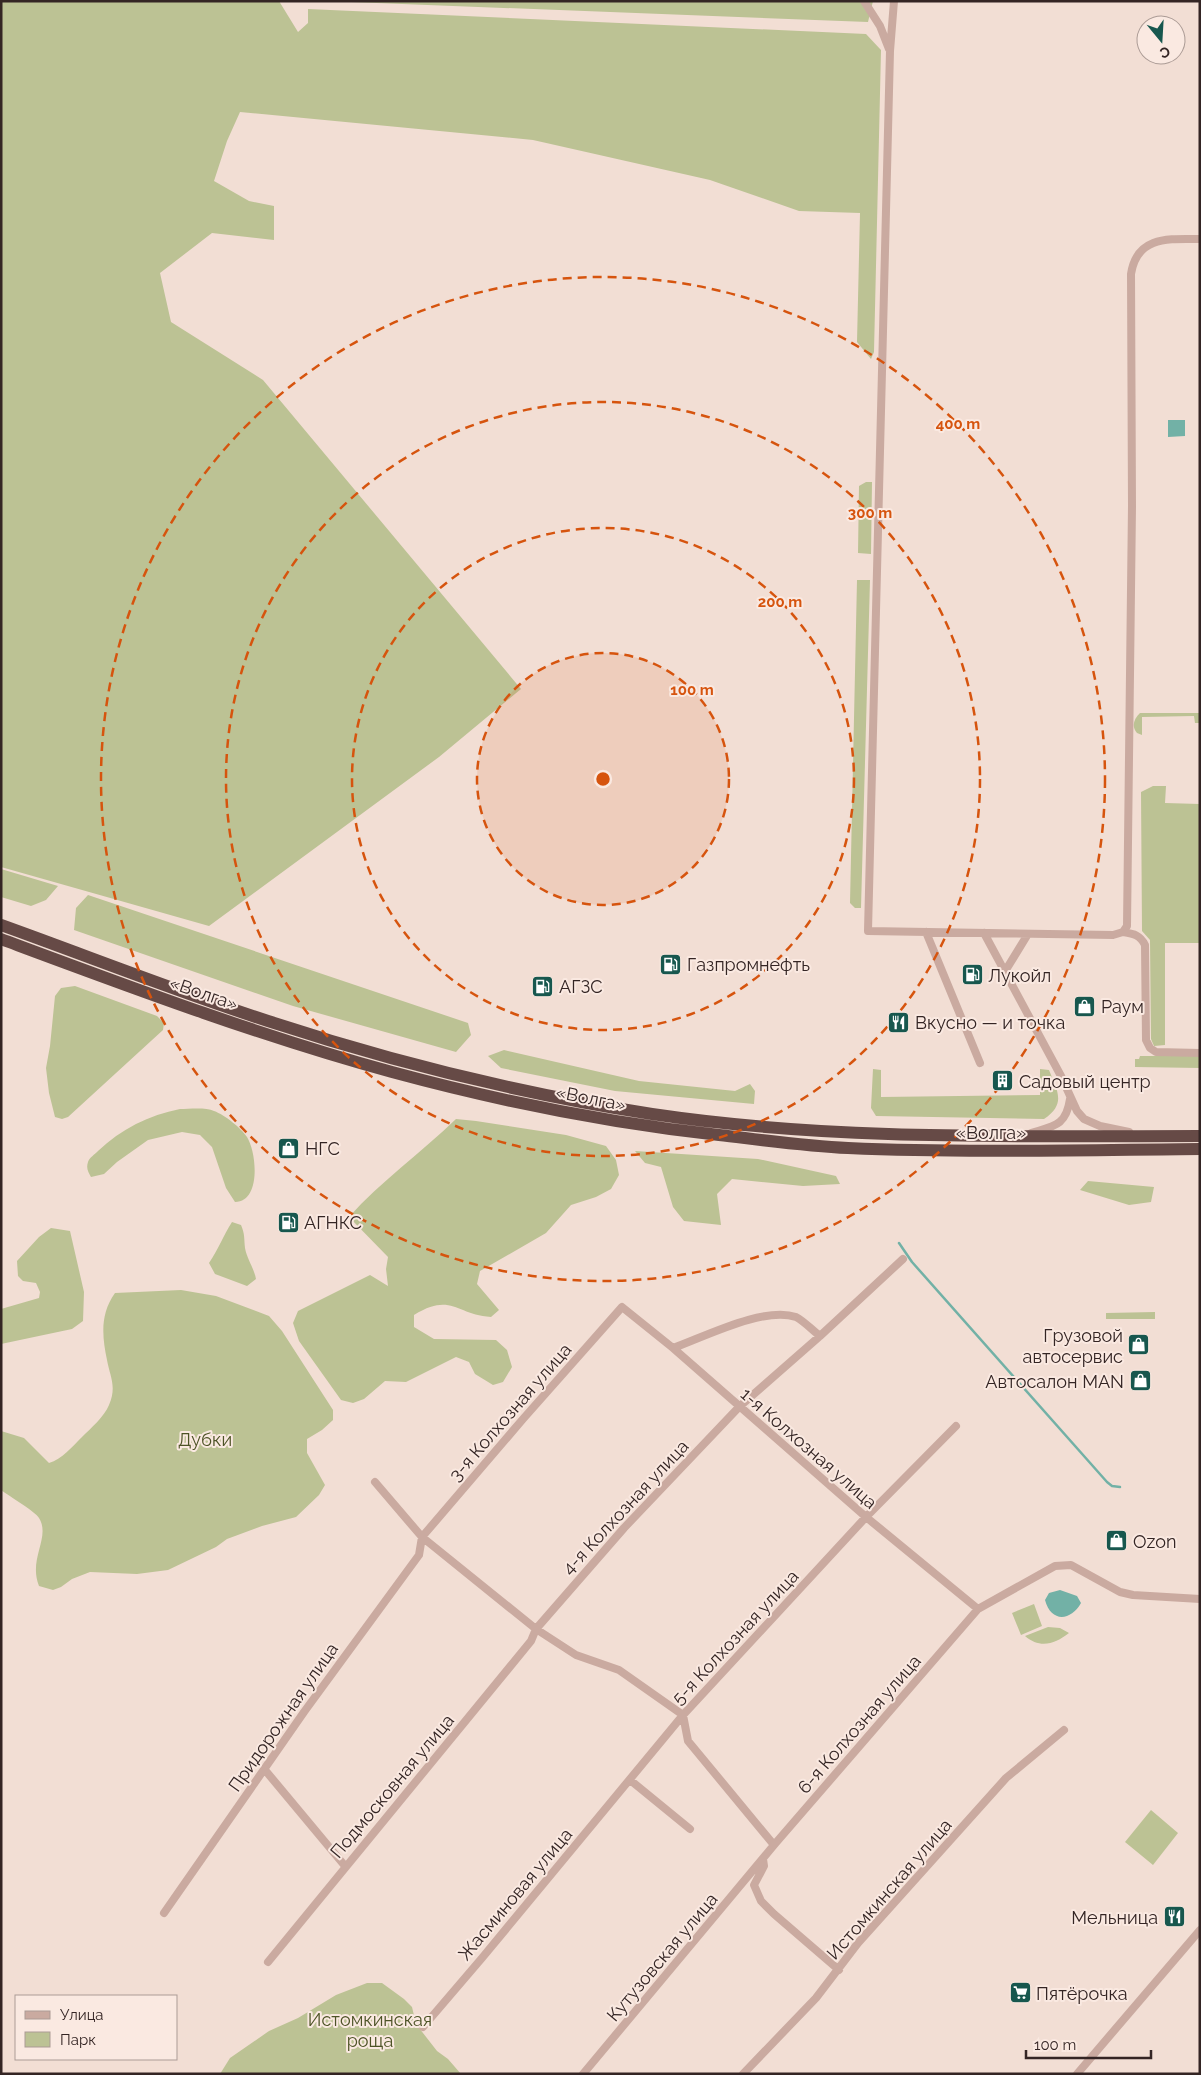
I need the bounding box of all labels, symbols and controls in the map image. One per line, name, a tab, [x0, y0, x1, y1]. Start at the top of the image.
north arrow	[1136, 15, 1186, 65]
text: С	[1158, 43, 1172, 62]
text: 400 m	[936, 415, 980, 433]
text: 300 m	[848, 504, 892, 522]
text: 200 m	[758, 593, 802, 611]
text: 100 m	[670, 681, 714, 699]
centre of rings	[594, 770, 612, 788]
fuel station icon: Газпромнефть	[659, 952, 683, 976]
place label: Газпромнефть	[687, 954, 810, 975]
fuel station icon: Лукойл	[960, 963, 984, 987]
place label: Лукойл	[988, 965, 1051, 986]
street label: «Волга»	[167, 972, 241, 1014]
fuel station icon: АГЗС	[531, 974, 555, 998]
place label: АГЗС	[559, 976, 603, 997]
shop icon: Раум	[1073, 994, 1097, 1018]
place label: Раум	[1101, 996, 1144, 1017]
restaurant icon: Вкусно — и точка	[887, 1010, 911, 1034]
place label: Вкусно — и точка	[915, 1012, 1065, 1033]
building icon: Садовый центр	[991, 1069, 1015, 1093]
place label: Садовый центр	[1019, 1071, 1151, 1092]
street label: «Волга»	[554, 1081, 628, 1115]
street label: «Волга»	[956, 1122, 1026, 1143]
shop icon: НГС	[277, 1136, 301, 1160]
place label: НГС	[305, 1138, 340, 1159]
fuel station icon: АГНКС	[276, 1210, 300, 1234]
place label: АГНКС	[304, 1212, 362, 1233]
place label: Грузовой автосервис	[1023, 1325, 1123, 1367]
shop icon: Грузовой автосервис	[1127, 1333, 1151, 1357]
street label: 3-я Колхозная улица	[444, 1339, 576, 1485]
shop icon: Автосалон MAN	[1128, 1369, 1152, 1393]
place label: Автосалон MAN	[985, 1371, 1124, 1392]
street label: 1-я Колхозная улица	[737, 1383, 881, 1513]
park label: Дубки	[178, 1429, 232, 1450]
street label: 4-я Колхозная улица	[557, 1436, 693, 1578]
shop icon: Ozon	[1105, 1529, 1129, 1553]
place label: Ozon	[1133, 1531, 1176, 1552]
street label: 5-я Колхозная улица	[667, 1566, 803, 1708]
street label: Придорожная улица	[224, 1639, 342, 1795]
street label: 6-я Колхозная улица	[793, 1650, 925, 1798]
street label: Подмосковная улица	[326, 1710, 458, 1862]
street label: Истомкинская улица	[822, 1814, 956, 1964]
street label: Жасминовая улица	[454, 1824, 576, 1964]
street label: Кутузовская улица	[602, 1889, 722, 2025]
restaurant icon: Мельница	[1162, 1905, 1186, 1929]
place label: Мельница	[1071, 1907, 1158, 1928]
supermarket icon: Пятёрочка	[1008, 1981, 1032, 2005]
place label: Пятёрочка	[1036, 1983, 1128, 2004]
legend	[15, 1995, 178, 2060]
text: Улица	[60, 2006, 104, 2024]
park label: Истомкинская роща	[308, 2009, 432, 2051]
scale bar	[1026, 2028, 1151, 2060]
text: Парк	[60, 2031, 96, 2049]
text: 100 m	[1034, 2036, 1076, 2054]

